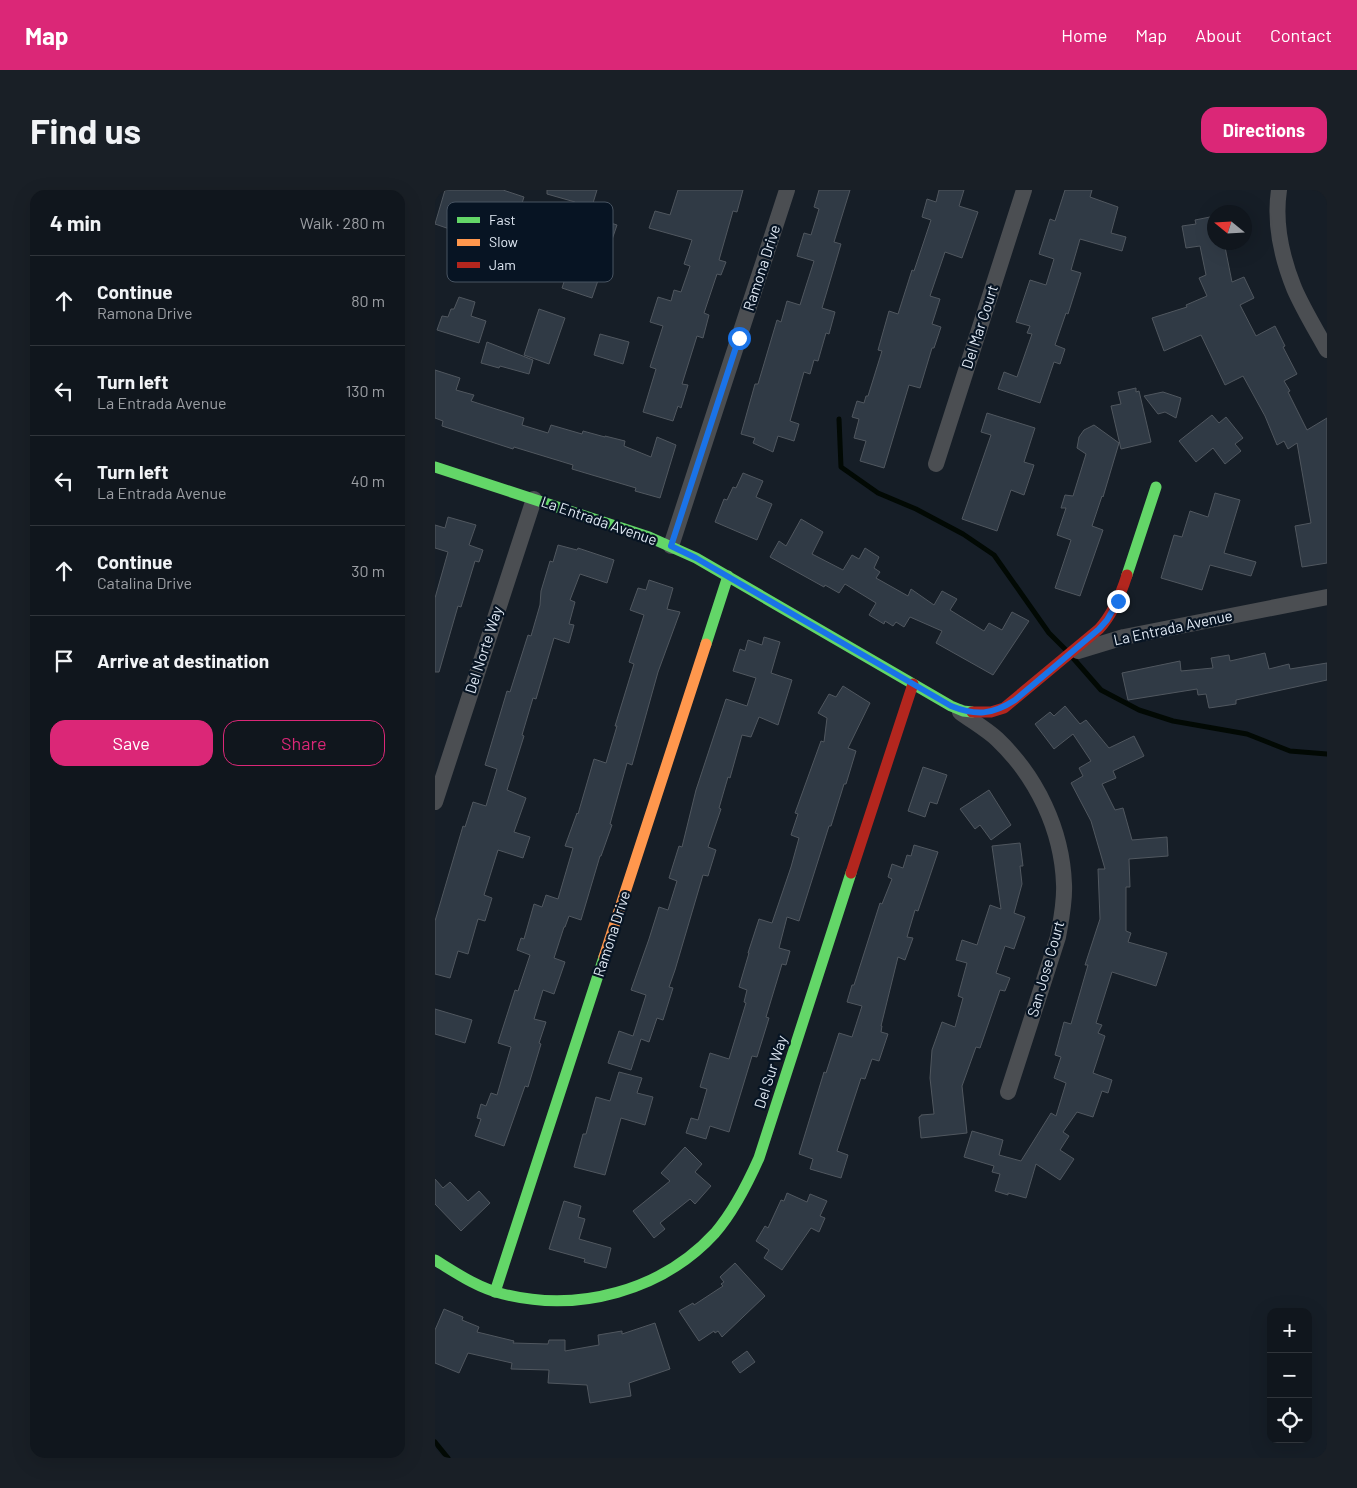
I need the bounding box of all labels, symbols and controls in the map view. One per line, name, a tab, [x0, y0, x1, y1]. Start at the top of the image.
text: Map	[25, 21, 68, 50]
text: Home	[1061, 24, 1107, 46]
text: Map	[1135, 24, 1167, 46]
text: About	[1195, 24, 1242, 46]
text: Contact	[1270, 24, 1332, 46]
button: Directions	[1201, 107, 1327, 153]
text: Find us	[30, 109, 141, 151]
legend	[447, 202, 613, 282]
north arrow	[1207, 205, 1252, 250]
text: 4 min	[50, 210, 101, 235]
text: Fast	[489, 211, 515, 228]
text: Walk · 280 m	[300, 213, 385, 232]
street label: Ramona Drive	[739, 222, 783, 313]
text: Slow	[489, 233, 518, 250]
text: Jam	[489, 256, 516, 273]
text: Continue	[97, 280, 173, 303]
street label: Del Mar Court	[957, 283, 1001, 371]
icon: ahead	[50, 287, 78, 315]
text: 80 m	[351, 291, 385, 310]
text: Ramona Drive	[97, 303, 192, 322]
route start	[728, 327, 751, 350]
text: Turn left	[97, 370, 168, 393]
icon: left	[50, 377, 78, 405]
text: 130 m	[346, 381, 385, 400]
text: La Entrada Avenue	[97, 393, 227, 412]
text: Turn left	[97, 460, 168, 483]
icon: left	[50, 467, 78, 495]
text: 40 m	[351, 471, 385, 490]
text: La Entrada Avenue	[97, 483, 227, 502]
street label: La Entrada Avenue	[539, 492, 660, 548]
text: Continue	[97, 550, 173, 573]
icon: ahead	[50, 557, 78, 585]
text: 30 m	[351, 561, 385, 580]
text: Catalina Drive	[97, 573, 192, 592]
route end	[1107, 590, 1130, 613]
street label: Del Norte Way	[460, 604, 506, 696]
street label: La Entrada Avenue	[1112, 606, 1234, 648]
icon: arrive	[50, 647, 78, 675]
text: Arrive at destination	[97, 649, 269, 672]
button: Save	[50, 720, 213, 766]
button: Share	[223, 720, 385, 766]
street label: Ramona Drive	[589, 888, 633, 979]
street label: San Jose Court	[1023, 919, 1067, 1019]
street label: Del Sur Way	[750, 1033, 790, 1111]
map controls	[1267, 1308, 1312, 1443]
button: +	[1267, 1308, 1312, 1353]
button: −	[1267, 1353, 1312, 1398]
button: locate	[1267, 1398, 1312, 1443]

